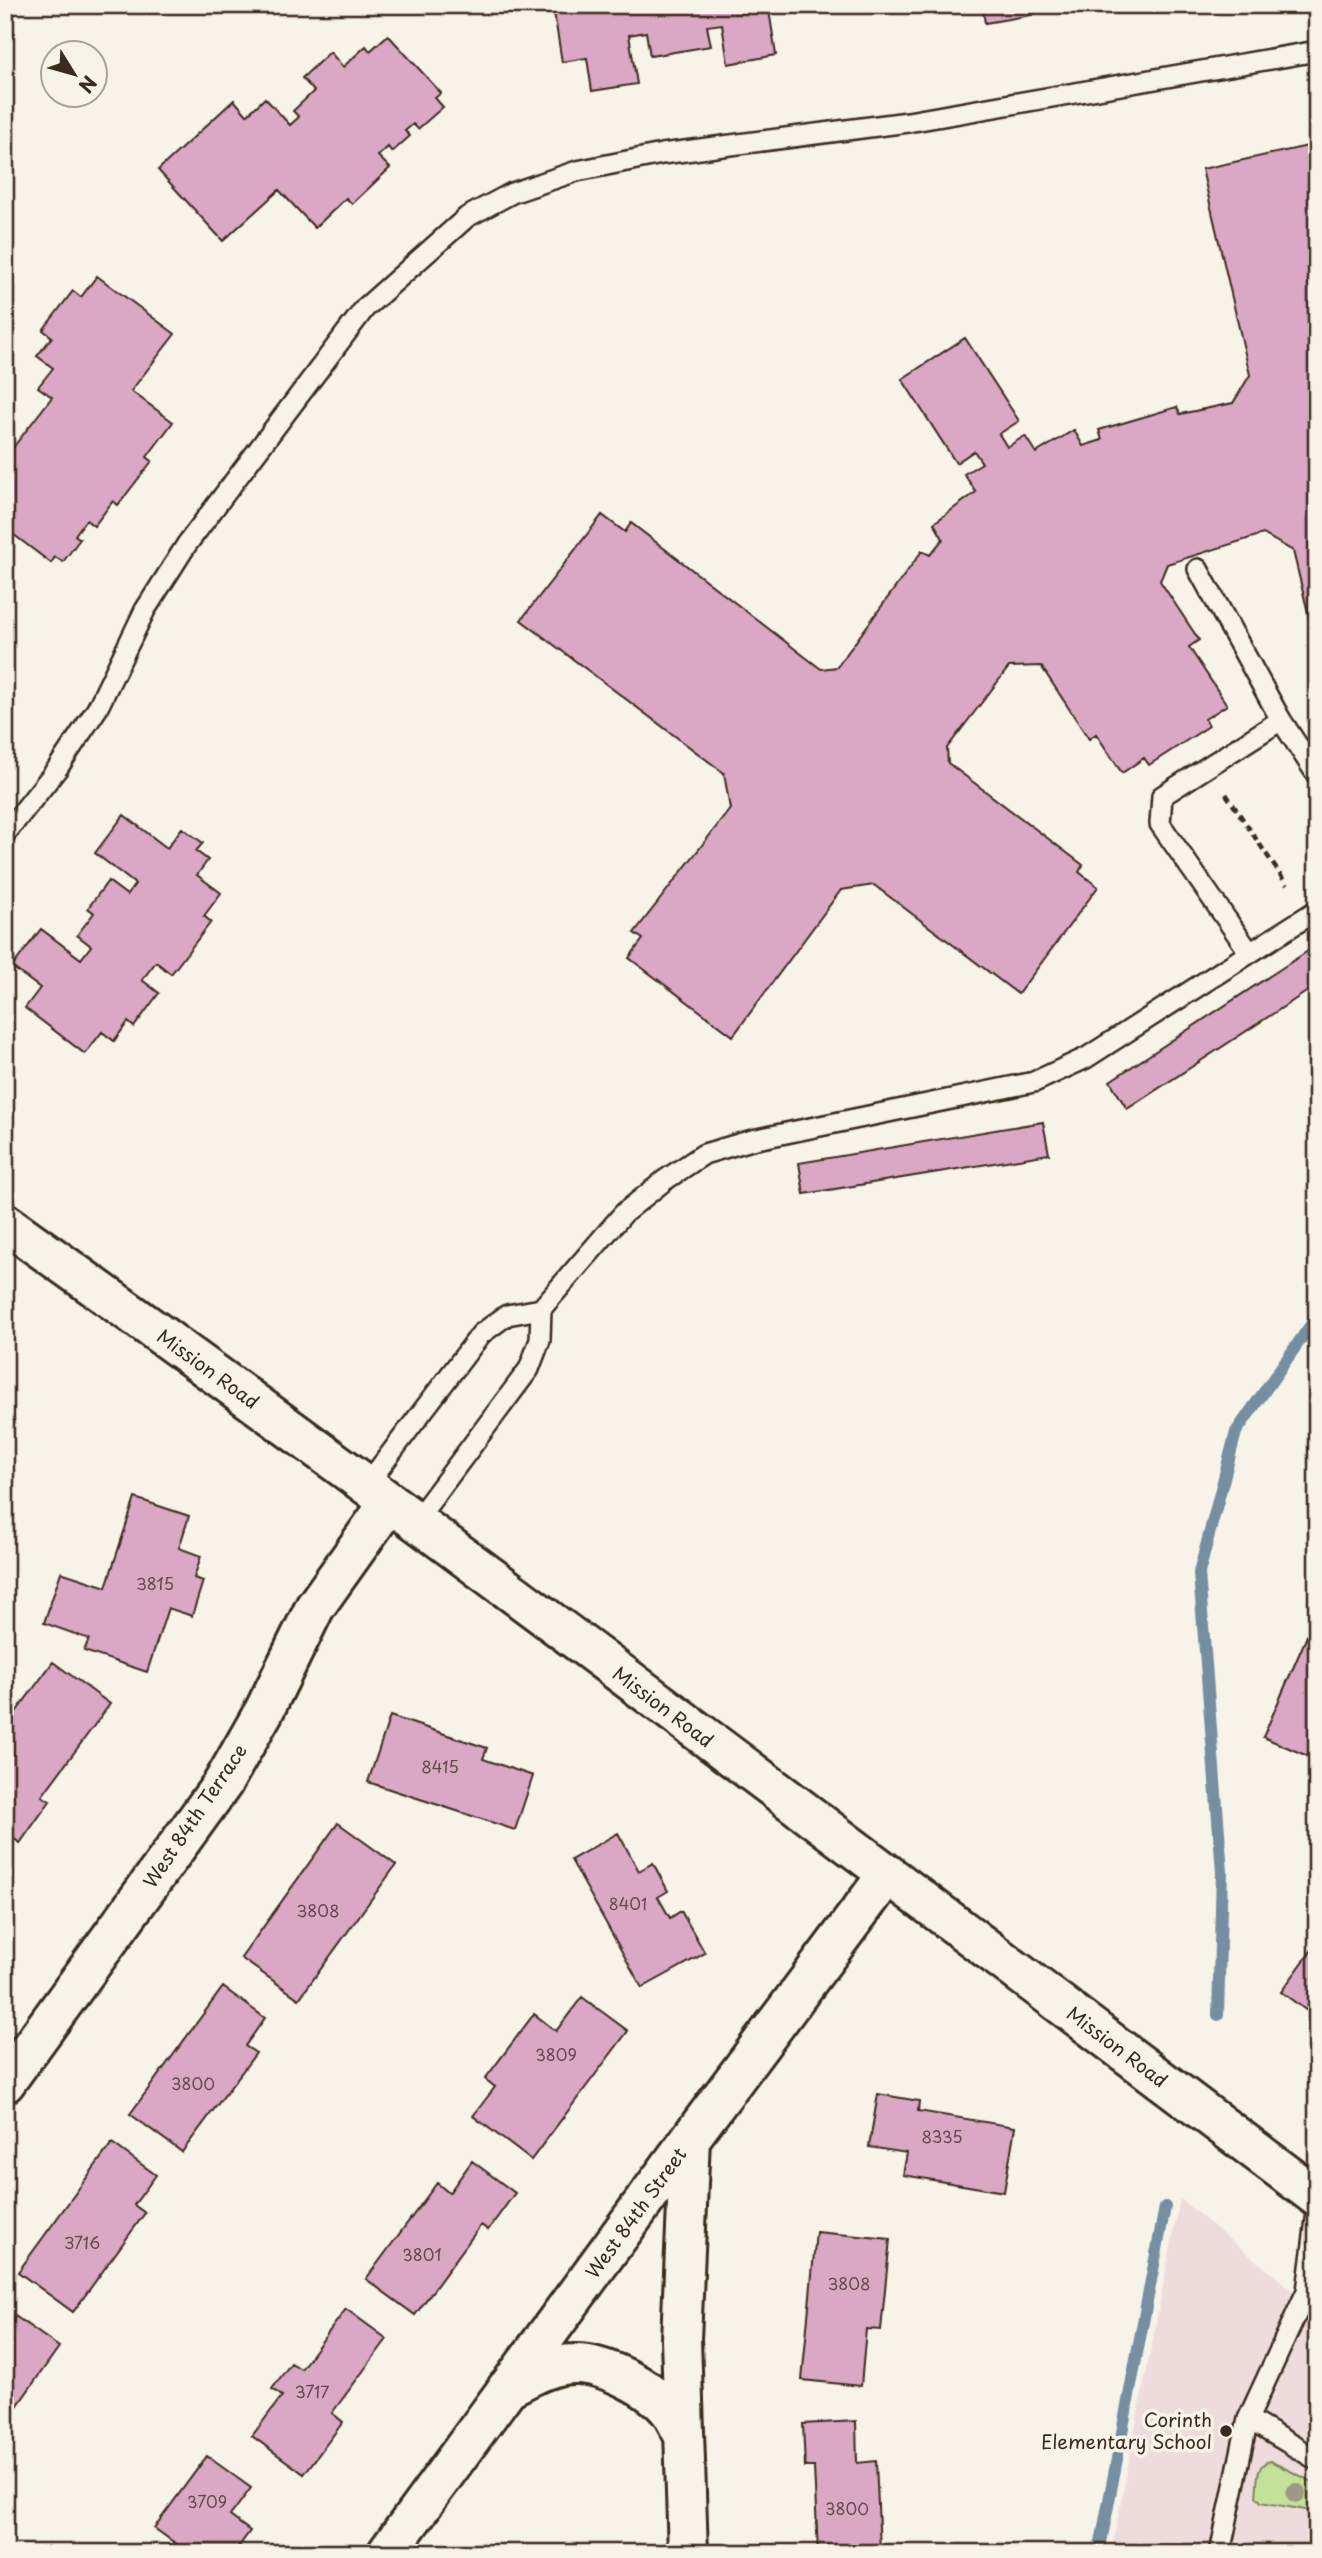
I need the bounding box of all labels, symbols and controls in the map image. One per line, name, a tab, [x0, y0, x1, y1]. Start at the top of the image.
north arrow	[38, 38, 108, 108]
text: N	[73, 70, 104, 99]
street label: Mission Road	[152, 1322, 265, 1415]
house number: 3815	[136, 1571, 174, 1595]
street label: Mission Road	[607, 1659, 720, 1753]
street label: West 84th Terrace	[136, 1738, 253, 1893]
house number: 8415	[421, 1754, 459, 1778]
house number: 8401	[609, 1891, 647, 1915]
house number: 3808	[296, 1898, 340, 1922]
street label: Mission Road	[1061, 1999, 1174, 2093]
house number: 3809	[535, 2042, 577, 2066]
house number: 3800	[171, 2071, 215, 2095]
house number: 8335	[921, 2124, 963, 2148]
street label: West 84th Street	[578, 2141, 692, 2284]
house number: 3716	[64, 2230, 100, 2254]
house number: 3801	[402, 2242, 442, 2266]
house number: 3808	[827, 2271, 871, 2295]
house number: 3717	[295, 2379, 329, 2403]
place label: Corinth Elementary School	[1041, 2405, 1212, 2455]
marker: Corinth Elementary School	[1218, 2423, 1234, 2439]
house number: 3709	[187, 2489, 227, 2513]
house number: 3800	[825, 2496, 869, 2520]

